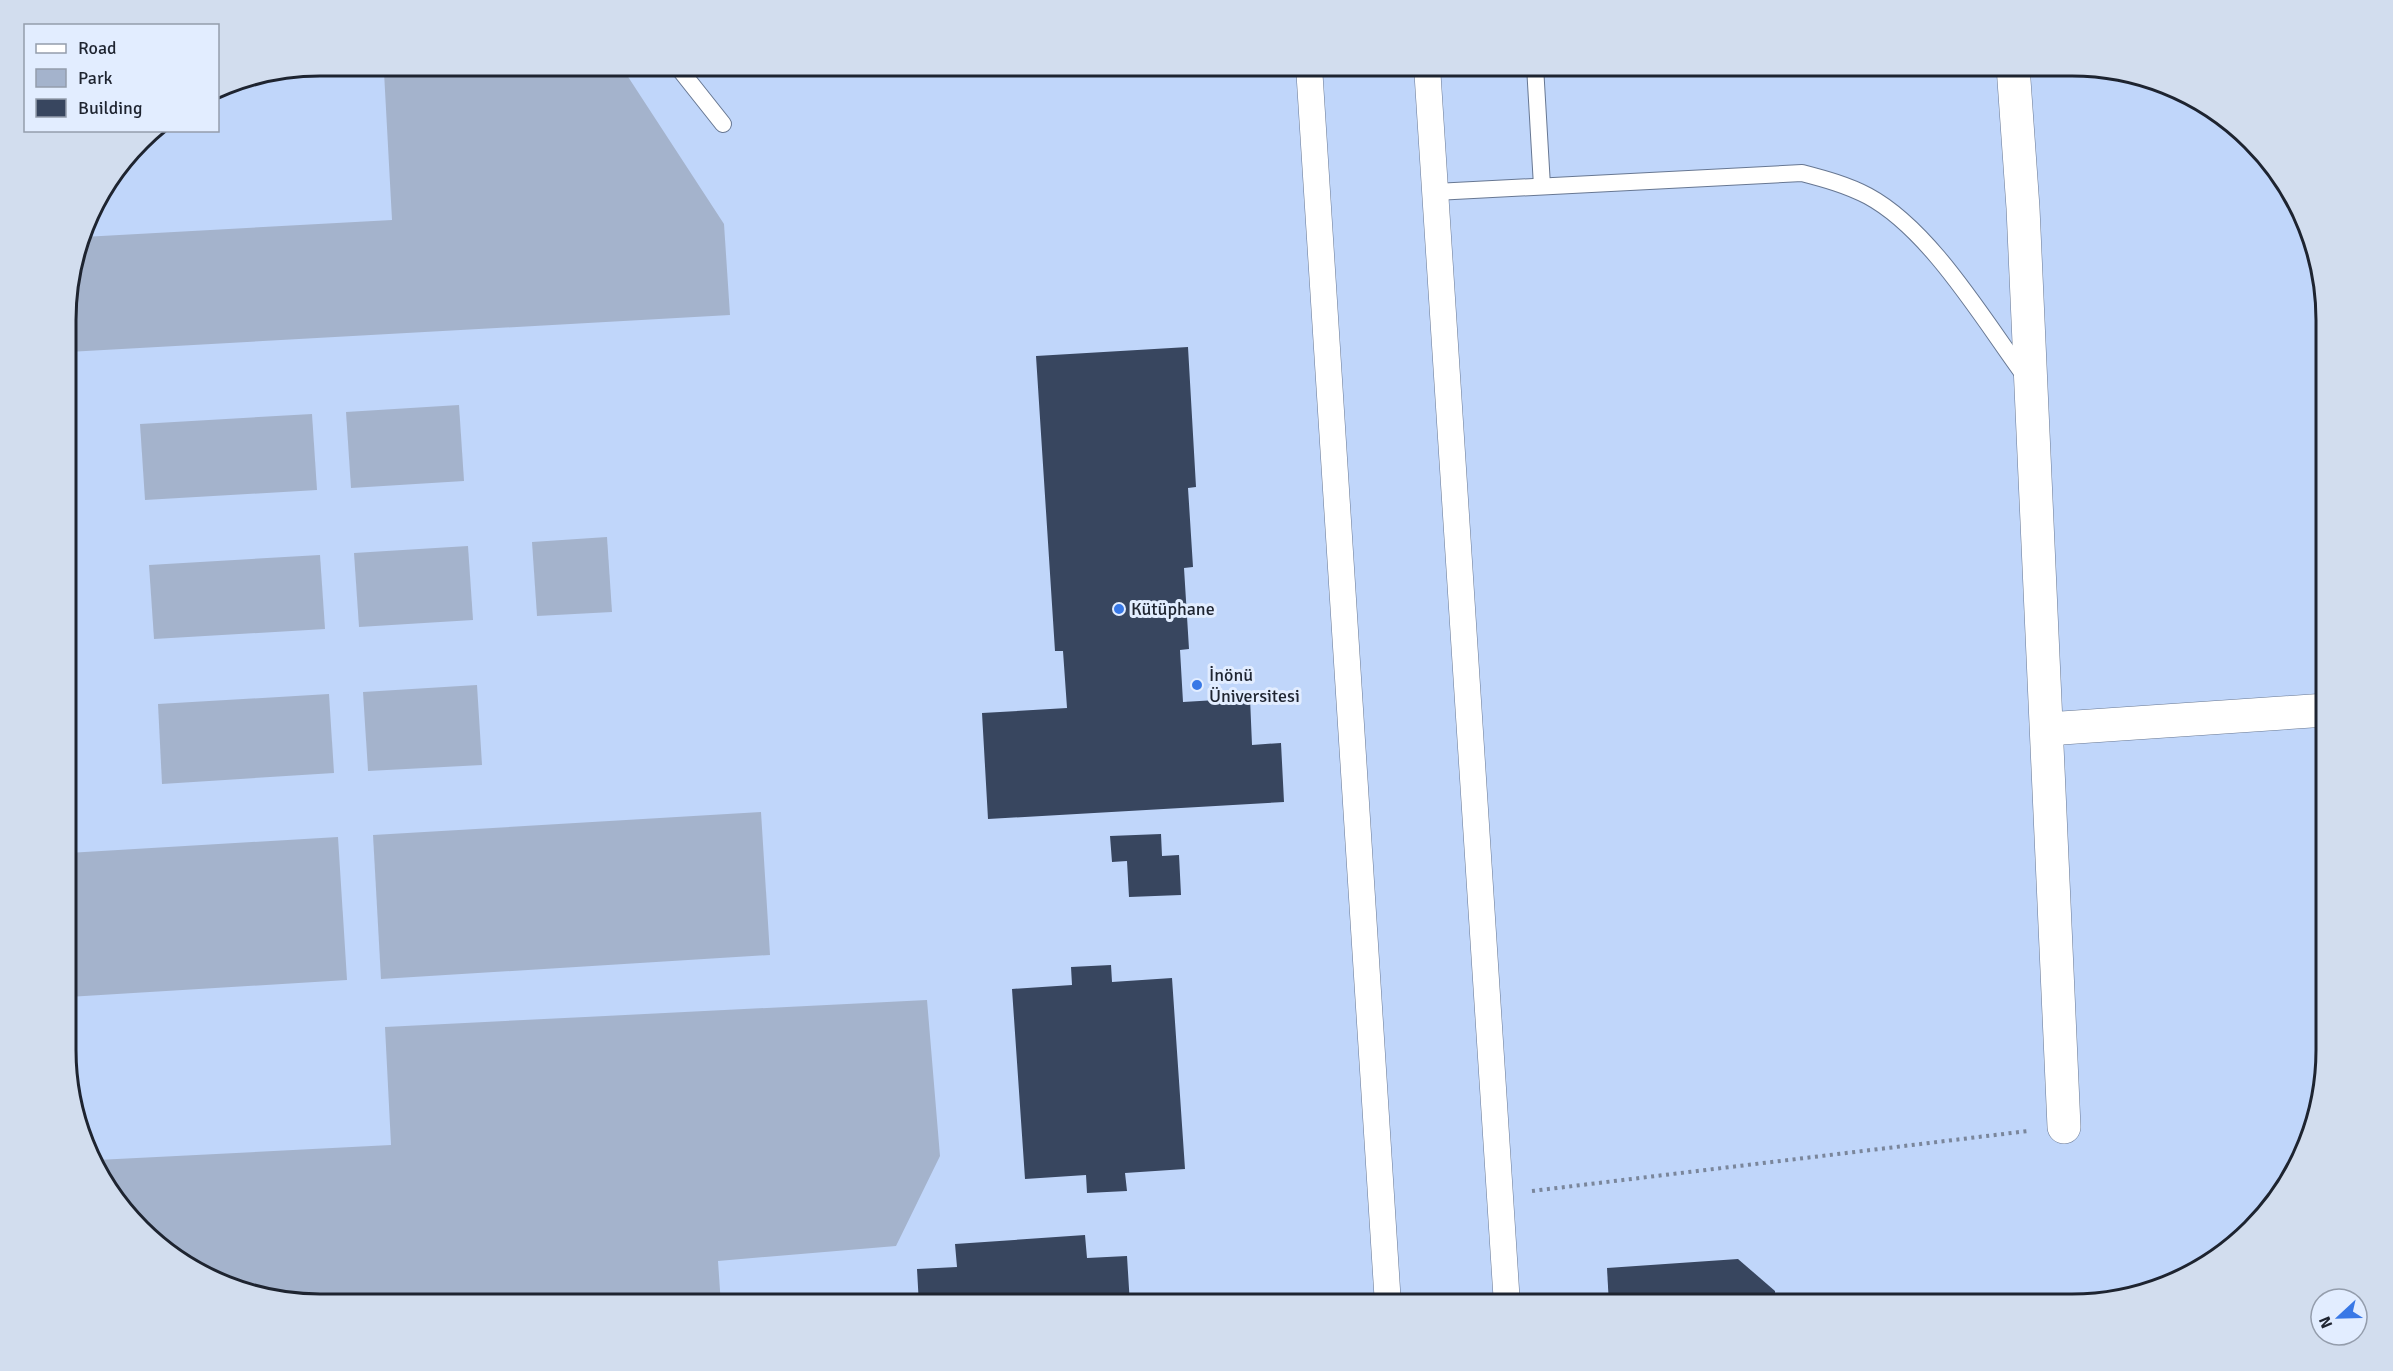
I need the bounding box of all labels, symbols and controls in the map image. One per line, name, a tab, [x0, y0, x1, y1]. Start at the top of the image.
legend	[24, 24, 219, 132]
text: Road	[78, 37, 117, 59]
text: Park	[78, 67, 113, 89]
text: Building	[78, 97, 142, 119]
place label: Kütüphane	[1131, 598, 1215, 620]
marker: Kütüphane	[1112, 602, 1126, 616]
place label: İnönü Üniversitesi	[1209, 664, 1300, 707]
marker: İnönü Üniversitesi	[1190, 678, 1204, 692]
north arrow	[2309, 1287, 2369, 1347]
text: N	[2315, 1313, 2337, 1331]

